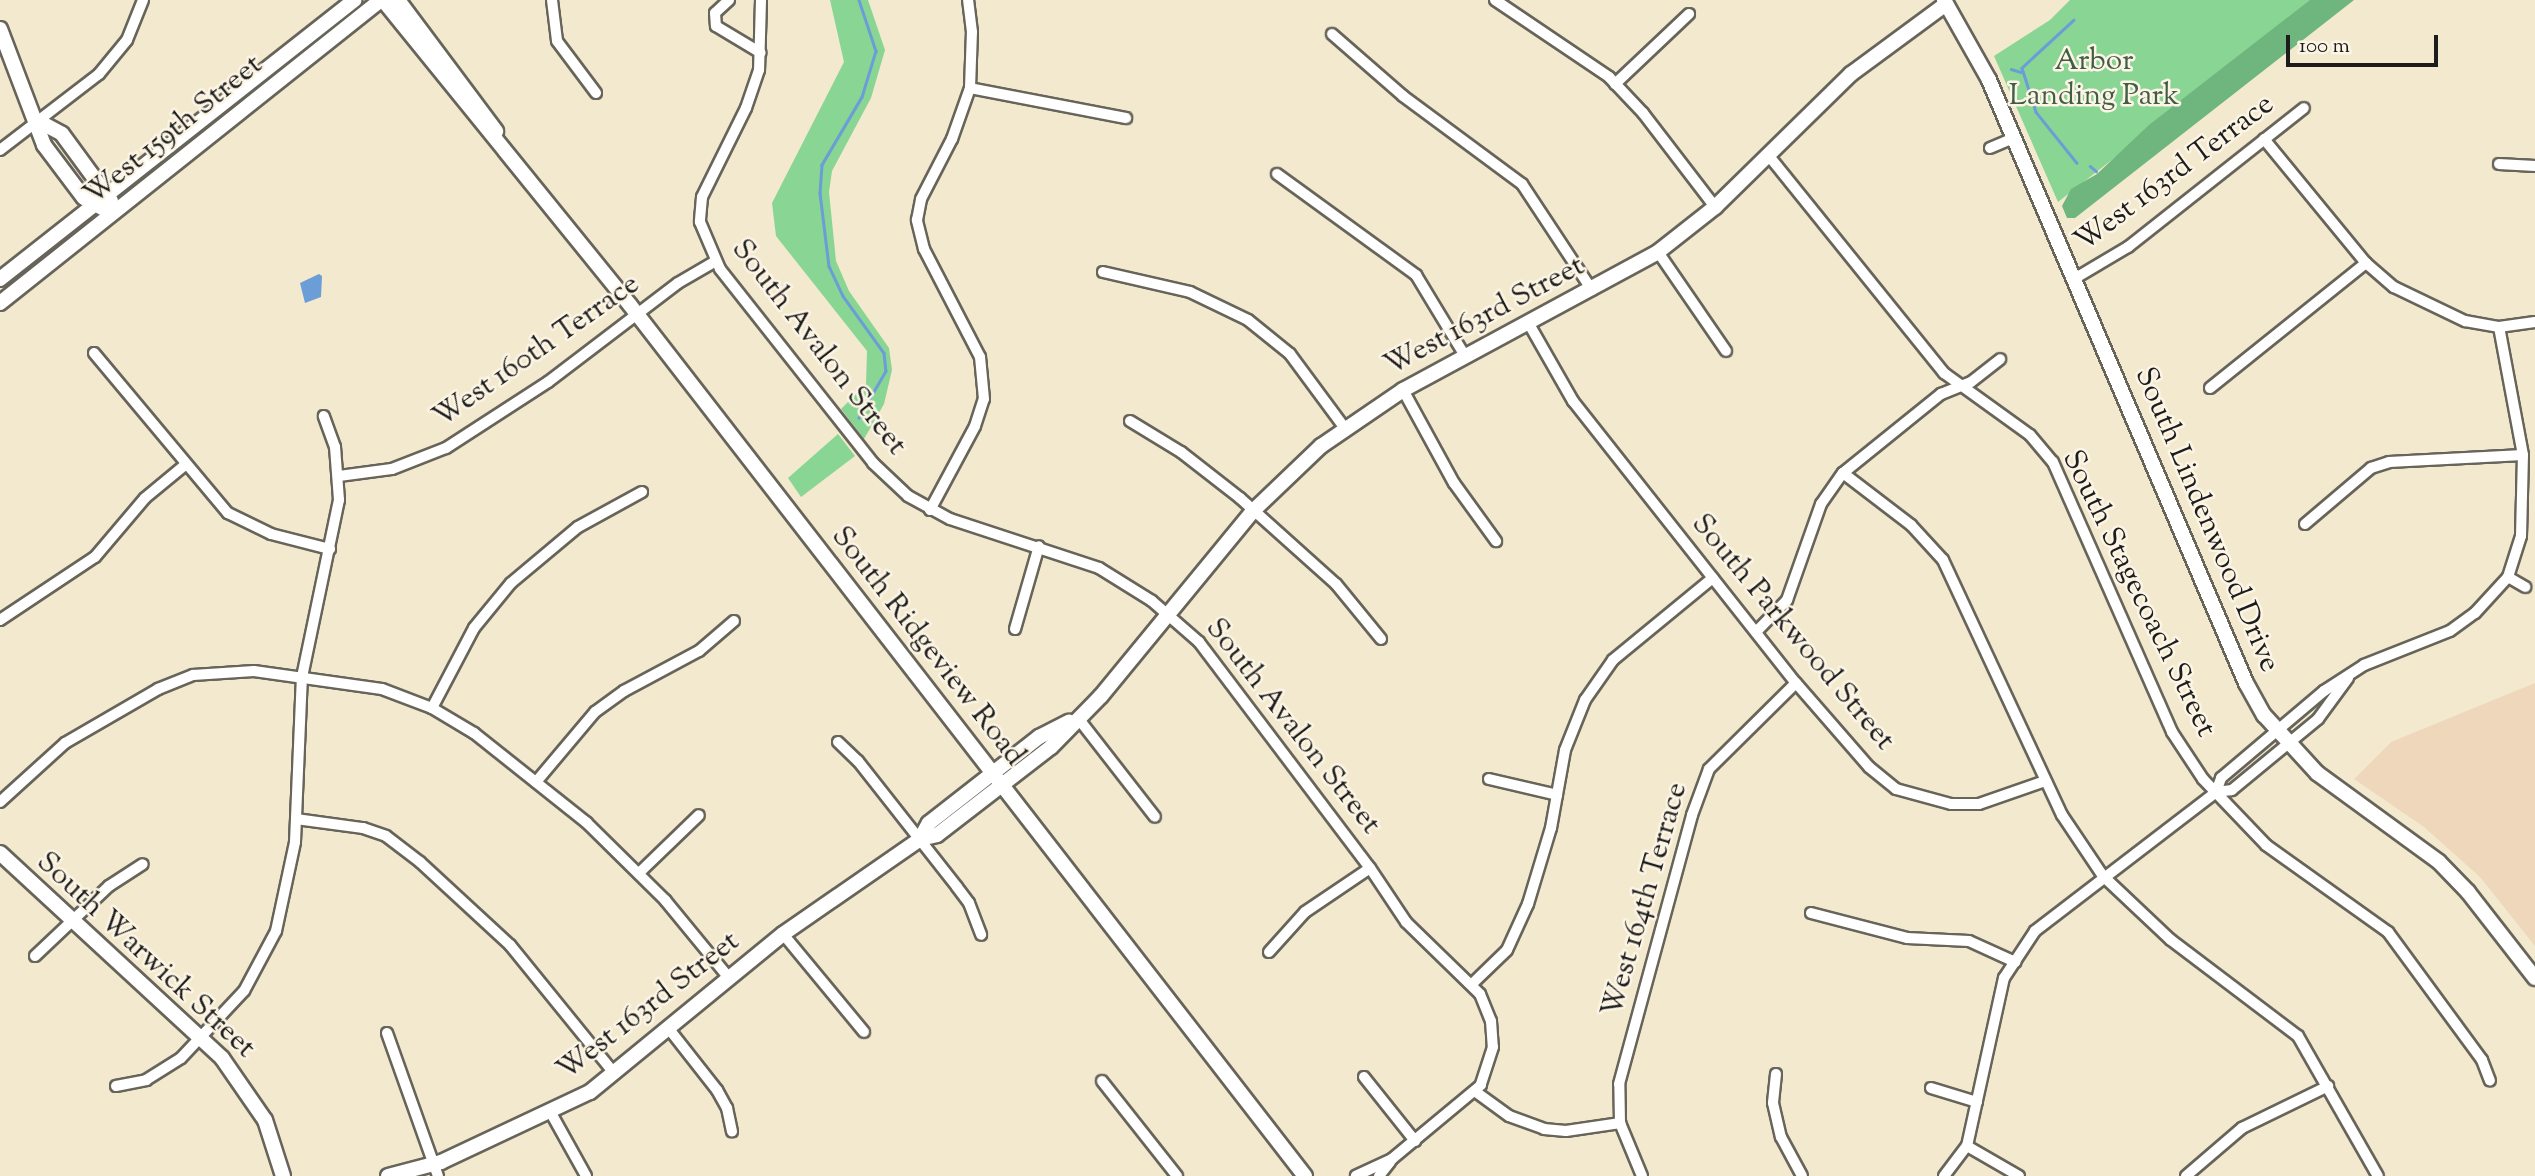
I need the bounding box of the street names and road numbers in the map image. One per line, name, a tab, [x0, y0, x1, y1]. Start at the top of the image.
street label: West 159th Street	[77, 48, 271, 214]
street label: West 163rd Terrace	[2068, 87, 2282, 261]
street label: South Avalon Street	[723, 233, 913, 463]
street label: West 163rd Street	[1379, 249, 1591, 385]
street label: West 160th Terrace	[427, 267, 647, 437]
street label: South Lindenwood Drive	[2125, 362, 2287, 678]
street label: South Stagecoach Street	[2053, 445, 2223, 743]
street label: South Parkwood Street	[1682, 507, 1902, 759]
street label: South Ridgeview Road	[822, 520, 1032, 774]
street label: South Avalon Street	[1197, 612, 1387, 842]
street label: West 164th Terrace	[1595, 779, 1697, 1021]
street label: South Warwick Street	[28, 845, 262, 1067]
street label: West 163rd Street	[551, 925, 747, 1089]

